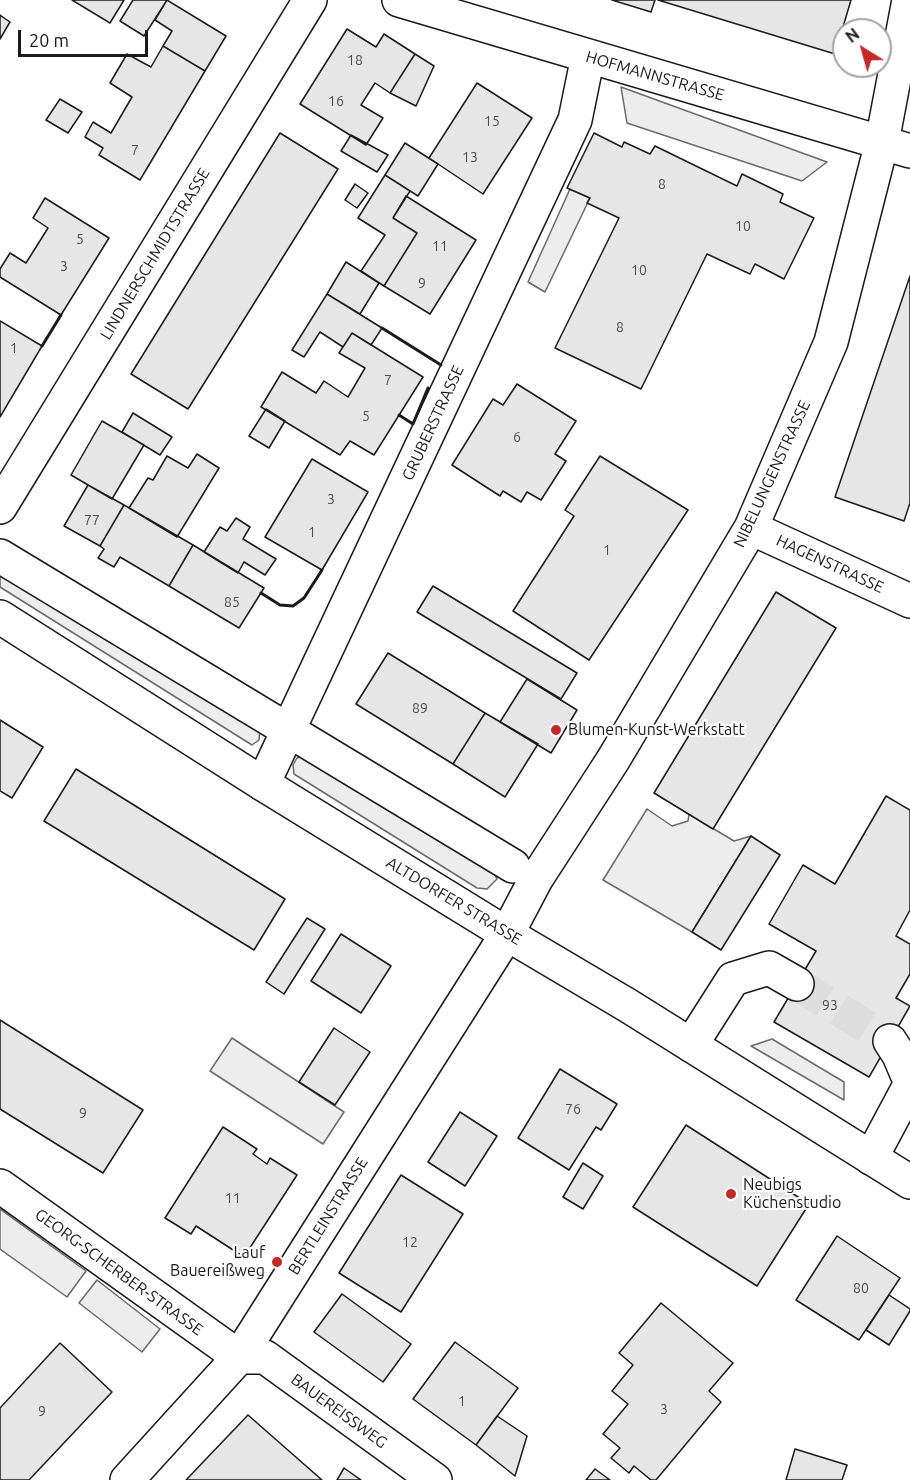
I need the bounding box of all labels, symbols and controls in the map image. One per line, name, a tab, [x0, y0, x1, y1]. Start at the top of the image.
scale bar	[21, 18, 152, 56]
north arrow	[832, 18, 892, 78]
text: N	[842, 24, 863, 46]
text: 20 m	[29, 30, 69, 50]
street label: HOFMANNSTRASSE	[584, 47, 726, 105]
house number: 18	[347, 52, 363, 68]
house number: 16	[328, 93, 344, 109]
house number: 15	[484, 113, 500, 129]
house number: 7	[131, 142, 139, 158]
house number: 13	[462, 149, 478, 165]
street label: LINDNERSCHMIDTSTRASSE	[96, 165, 214, 343]
house number: 8	[658, 176, 666, 192]
house number: 10	[735, 218, 751, 234]
house number: 5	[76, 231, 84, 247]
house number: 11	[432, 238, 448, 254]
house number: 3	[60, 258, 68, 274]
house number: 10	[631, 262, 647, 278]
house number: 9	[418, 275, 426, 291]
house number: 8	[616, 319, 624, 335]
house number: 1	[10, 340, 18, 356]
street label: GRUBERSTRASSE	[398, 362, 468, 484]
house number: 7	[384, 372, 392, 388]
street label: NIBELUNGENSTRASSE	[729, 397, 815, 551]
house number: 5	[362, 408, 370, 424]
house number: 6	[513, 429, 521, 445]
house number: 3	[327, 491, 335, 507]
house number: 77	[84, 512, 100, 528]
house number: 1	[308, 524, 316, 540]
street label: HAGENSTRASSE	[773, 531, 887, 597]
house number: 1	[603, 542, 611, 558]
house number: 85	[224, 594, 240, 610]
house number: 89	[412, 700, 428, 716]
place label: Blumen-Kunst-Werkstatt	[568, 720, 745, 740]
marker: Blumen-Kunst-Werkstatt	[549, 723, 563, 737]
street label: ALTDORFER STRASSE	[383, 853, 525, 949]
house number: 93	[822, 997, 838, 1013]
house number: 76	[565, 1101, 581, 1117]
house number: 9	[79, 1105, 87, 1121]
street label: BERTLEINSTRASSE	[284, 1154, 372, 1278]
place label: Neubigs Küchenstudio	[743, 1175, 841, 1213]
marker: Neubigs Küchenstudio	[724, 1187, 738, 1201]
house number: 11	[225, 1190, 241, 1206]
street label: GEORG-SCHERBER-STRASSE	[31, 1205, 207, 1339]
house number: 12	[402, 1234, 418, 1250]
place label: Lauf Bauereißweg	[170, 1243, 265, 1281]
marker: Lauf Bauereißweg	[270, 1255, 284, 1269]
house number: 80	[853, 1280, 869, 1296]
street label: BAUEREISSWEG	[287, 1370, 391, 1452]
house number: 1	[458, 1393, 466, 1409]
house number: 3	[660, 1401, 668, 1417]
house number: 9	[38, 1403, 46, 1419]

